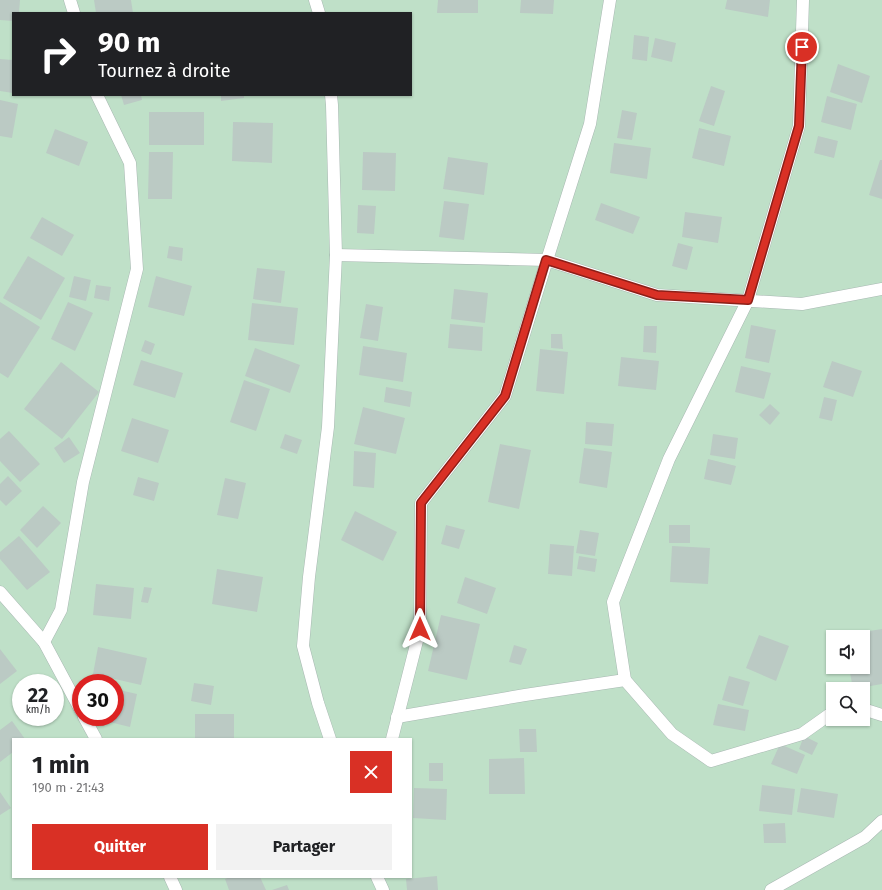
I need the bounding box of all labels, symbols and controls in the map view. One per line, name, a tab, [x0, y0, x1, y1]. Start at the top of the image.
text: 90 m	[98, 26, 160, 59]
icon: right	[32, 28, 84, 80]
pin	[785, 30, 819, 64]
icon: arrive	[791, 36, 813, 58]
text: Tournez à droite	[98, 60, 230, 82]
position arrow	[399, 608, 441, 650]
map controls	[826, 630, 870, 726]
button: sound	[826, 630, 870, 674]
speed limit sign: 30	[72, 674, 124, 726]
button: search	[826, 682, 870, 726]
text: 22	[28, 683, 48, 707]
text: km/h	[26, 704, 50, 716]
text: 1 min	[32, 751, 90, 779]
button: close	[350, 751, 392, 793]
text: 190 m · 21:43	[32, 780, 104, 795]
button: Quitter	[32, 824, 208, 870]
button: Partager	[216, 824, 392, 870]

